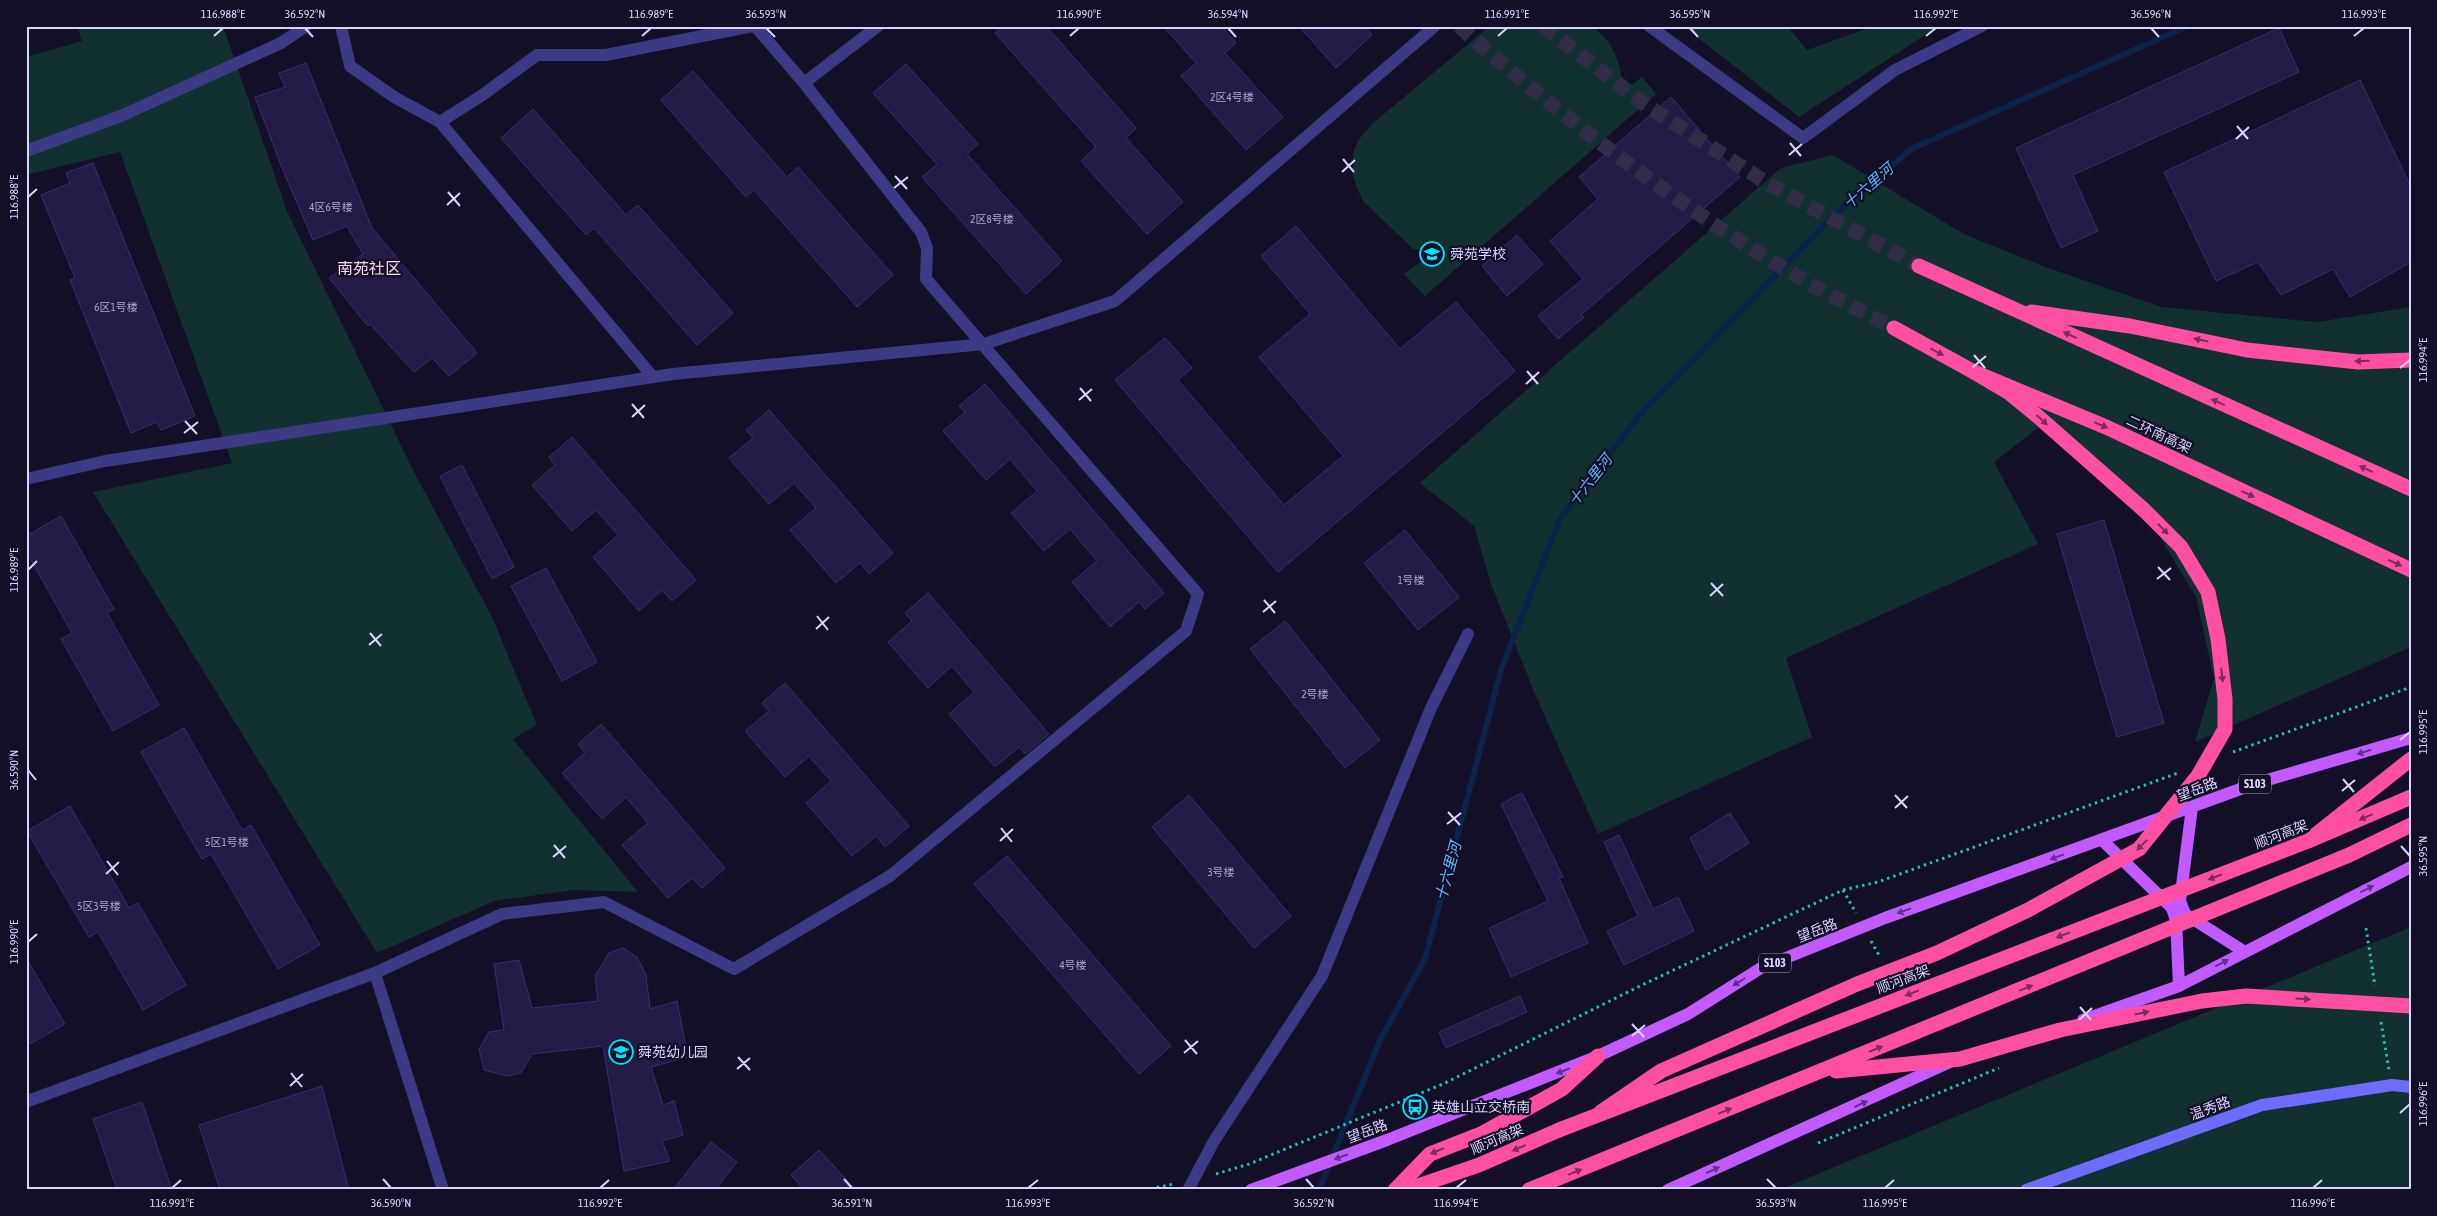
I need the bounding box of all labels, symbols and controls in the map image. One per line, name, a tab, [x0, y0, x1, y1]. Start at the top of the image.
text: 116.988°E	[201, 7, 245, 21]
text: 36.592°N	[285, 7, 325, 21]
text: 116.989°E	[629, 7, 673, 21]
text: 36.593°N	[746, 7, 786, 21]
text: 116.990°E	[1057, 7, 1101, 21]
text: 36.594°N	[1208, 7, 1248, 21]
text: 116.991°E	[1485, 7, 1529, 21]
text: 36.595°N	[1670, 7, 1710, 21]
text: 116.992°E	[1914, 7, 1958, 21]
text: 36.596°N	[2131, 7, 2171, 21]
text: 116.993°E	[2342, 7, 2386, 21]
house number: 2区4号楼	[1210, 91, 1254, 103]
water label: 十六里河	[1840, 158, 1898, 212]
text: 116.988°E	[7, 175, 21, 219]
house number: 4区6号楼	[309, 201, 353, 213]
house number: 2区8号楼	[970, 213, 1014, 225]
school or university icon: 舜苑学校	[1419, 241, 1445, 267]
place label: 舜苑学校	[1450, 246, 1506, 262]
district label: 南苑社区	[337, 259, 401, 277]
house number: 6区1号楼	[94, 301, 138, 313]
one-way arrow	[2063, 330, 2077, 338]
one-way arrow	[2194, 336, 2209, 344]
text: 116.994°E	[2416, 338, 2430, 382]
one-way arrow	[1930, 347, 1943, 356]
one-way arrow	[2354, 357, 2370, 365]
one-way arrow	[2211, 397, 2225, 405]
street label: 二环南高架	[2124, 412, 2194, 456]
one-way arrow	[2035, 414, 2047, 426]
one-way arrow	[2094, 422, 2108, 430]
water label: 十六里河	[1565, 449, 1617, 509]
one-way arrow	[2359, 465, 2373, 473]
one-way arrow	[2241, 491, 2255, 499]
one-way arrow	[2157, 522, 2169, 534]
text: 116.989°E	[7, 548, 21, 592]
one-way arrow	[2388, 560, 2402, 568]
house number: 1号楼	[1397, 574, 1425, 586]
one-way arrow	[2218, 667, 2226, 683]
house number: 2号楼	[1301, 688, 1329, 700]
text: 116.995°E	[2416, 710, 2430, 754]
one-way arrow	[2357, 749, 2372, 757]
text: 36.590°N	[7, 750, 21, 790]
street label: 望岳路	[2175, 774, 2219, 804]
road number: S103	[2239, 774, 2271, 794]
one-way arrow	[2359, 813, 2373, 821]
street label: 顺河高架	[2252, 816, 2310, 852]
house number: 5区1号楼	[205, 836, 249, 848]
text: 36.595°N	[2416, 836, 2430, 876]
water label: 十六里河	[1432, 837, 1465, 902]
one-way arrow	[2136, 839, 2148, 851]
one-way arrow	[2049, 853, 2064, 861]
house number: 3号楼	[1207, 866, 1235, 878]
one-way arrow	[2207, 873, 2222, 881]
one-way arrow	[2360, 885, 2374, 893]
house number: 5区3号楼	[77, 900, 121, 912]
one-way arrow	[1896, 908, 1911, 916]
street label: 望岳路	[1795, 915, 1839, 945]
text: 116.990°E	[7, 920, 21, 964]
one-way arrow	[2056, 932, 2071, 939]
road number: S103	[1759, 954, 1791, 972]
house number: 4号楼	[1059, 959, 1087, 971]
one-way arrow	[2215, 959, 2230, 967]
street label: 顺河高架	[1874, 961, 1932, 997]
one-way arrow	[1732, 977, 1745, 987]
one-way arrow	[2019, 983, 2033, 991]
one-way arrow	[1904, 990, 1919, 997]
one-way arrow	[2295, 996, 2311, 1004]
one-way arrow	[2134, 1009, 2150, 1017]
school or university icon: 舜苑幼儿园	[608, 1039, 634, 1065]
place label: 舜苑幼儿园	[638, 1044, 708, 1060]
one-way arrow	[1869, 1045, 1883, 1053]
one-way arrow	[1556, 1067, 1570, 1075]
text: 116.996°E	[2416, 1082, 2430, 1126]
street label: 温秀路	[2188, 1093, 2232, 1123]
bus stop icon: 英雄山立交桥南	[1402, 1094, 1428, 1120]
place label: 英雄山立交桥南	[1432, 1099, 1530, 1115]
one-way arrow	[1854, 1099, 1868, 1107]
one-way arrow	[1718, 1107, 1733, 1115]
street label: 望岳路	[1345, 1116, 1389, 1146]
street label: 顺河高架	[1468, 1121, 1526, 1157]
one-way arrow	[1512, 1144, 1526, 1152]
one-way arrow	[1430, 1148, 1444, 1156]
one-way arrow	[1333, 1153, 1348, 1161]
one-way arrow	[1706, 1165, 1720, 1173]
one-way arrow	[1568, 1168, 1583, 1176]
text: 116.991°E	[150, 1196, 194, 1210]
text: 36.590°N	[371, 1196, 411, 1210]
text: 116.992°E	[578, 1196, 622, 1210]
text: 36.591°N	[832, 1196, 872, 1210]
text: 116.993°E	[1006, 1196, 1050, 1210]
text: 36.592°N	[1294, 1196, 1334, 1210]
text: 116.994°E	[1434, 1196, 1478, 1210]
text: 36.593°N	[1756, 1196, 1796, 1210]
text: 116.995°E	[1863, 1196, 1907, 1210]
text: 116.996°E	[2291, 1196, 2335, 1210]

